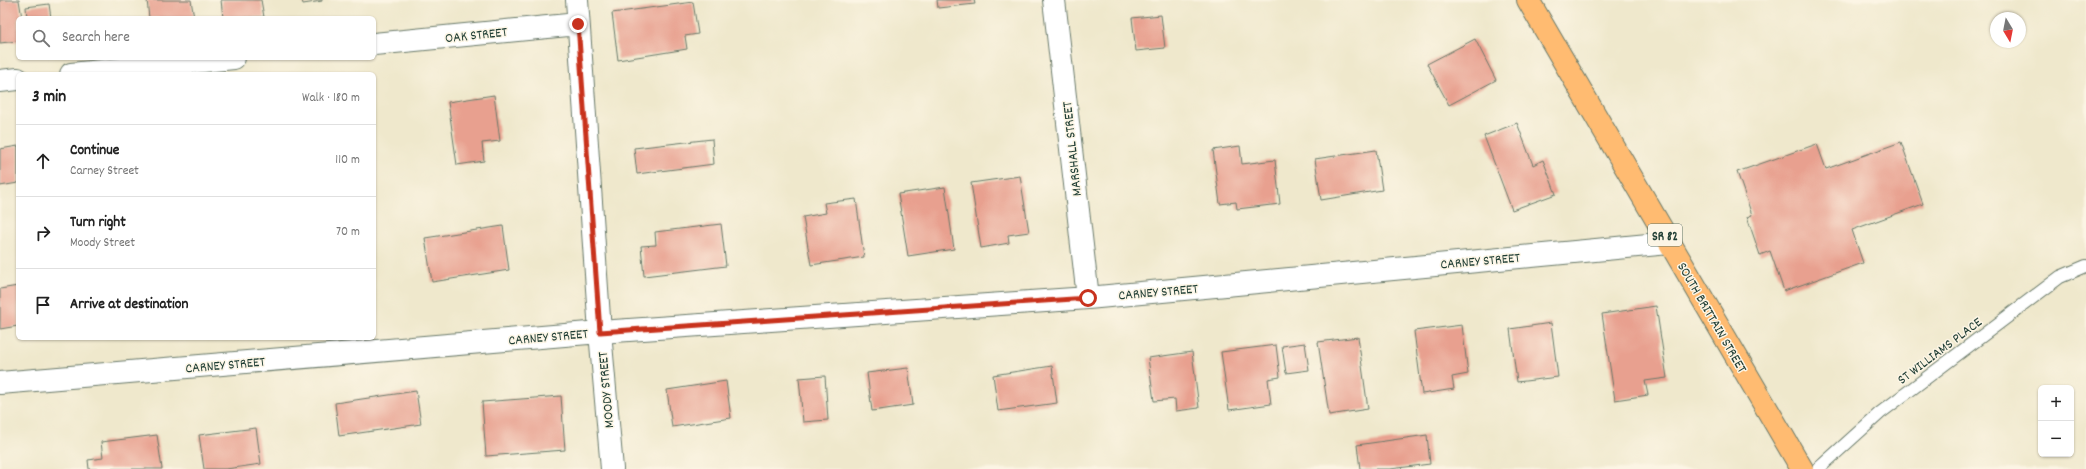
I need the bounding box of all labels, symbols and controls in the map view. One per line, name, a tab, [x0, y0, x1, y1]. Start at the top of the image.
north arrow	[1990, 12, 2026, 48]
route end	[569, 15, 587, 33]
search box	[16, 16, 376, 60]
street label: OAK STREET	[444, 23, 509, 49]
icon: search	[30, 27, 52, 49]
text: Search here	[62, 27, 130, 49]
text: 3 min	[32, 86, 66, 110]
text: Walk · 180 m	[302, 89, 360, 108]
street label: MARSHALL STREET	[1058, 100, 1088, 197]
text: Continue	[70, 140, 119, 162]
icon: ahead	[32, 150, 54, 172]
text: 110 m	[335, 151, 360, 170]
text: Carney Street	[70, 162, 139, 181]
text: Turn right	[70, 212, 126, 234]
icon: right	[32, 222, 54, 244]
text: 70 m	[336, 223, 360, 242]
road number: SR 82	[1648, 224, 1682, 246]
text: Moody Street	[70, 234, 135, 253]
street label: CARNEY STREET	[1440, 249, 1521, 275]
street label: SOUTH BRITTAIN STREET	[1671, 259, 1751, 377]
street label: CARNEY STREET	[1118, 280, 1199, 306]
route start	[1079, 289, 1097, 307]
icon: arrive	[32, 294, 54, 316]
text: Arrive at destination	[70, 294, 188, 316]
street label: ST WILLIAMS PLACE	[1894, 313, 1987, 390]
street label: CARNEY STREET	[508, 325, 589, 351]
street label: MOODY STREET	[594, 350, 620, 429]
street label: CARNEY STREET	[185, 353, 266, 379]
map controls	[2038, 385, 2074, 457]
button: +	[2038, 385, 2074, 421]
button: −	[2038, 421, 2074, 457]

